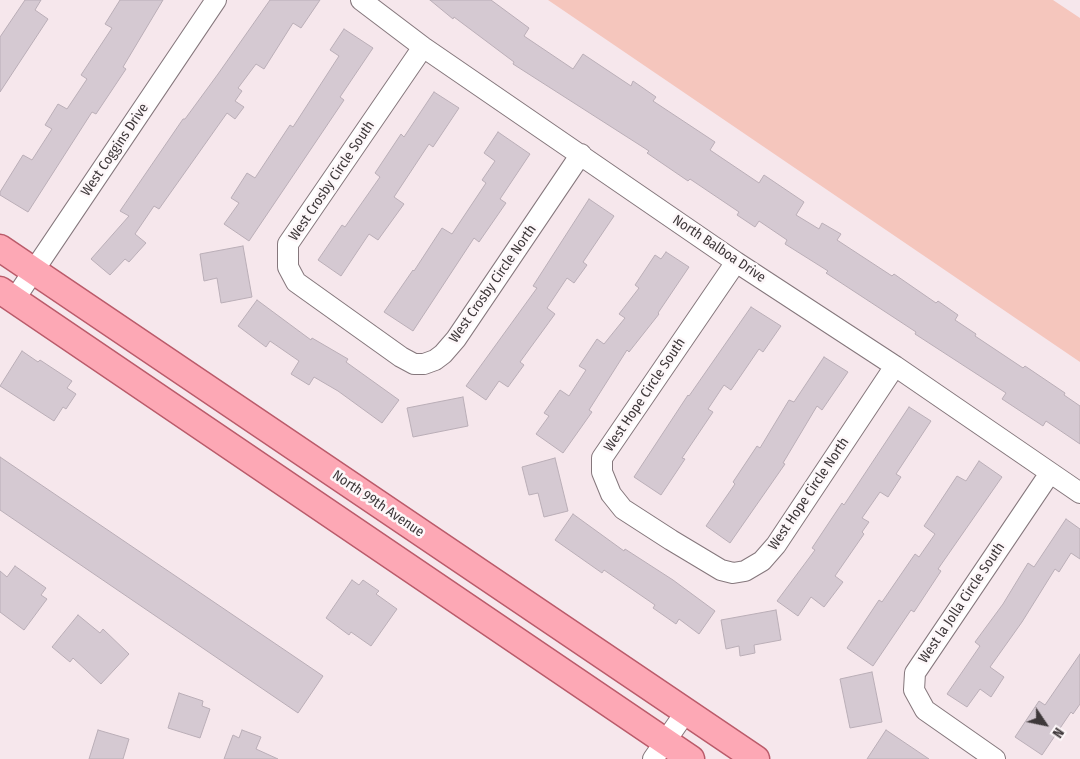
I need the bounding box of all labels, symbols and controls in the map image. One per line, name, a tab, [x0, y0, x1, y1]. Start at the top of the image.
street label: West Coggins Drive	[78, 100, 152, 200]
street label: West Crosby Circle South	[286, 118, 378, 244]
street label: North Balboa Drive	[669, 212, 769, 286]
street label: West Crosby Circle North	[446, 222, 540, 346]
street label: West Hope Circle South	[601, 335, 689, 455]
street label: West Hope Circle North	[765, 434, 853, 554]
street label: North 99th Avenue	[329, 467, 427, 541]
street label: West la Jolla Circle South	[915, 539, 1009, 667]
north arrow	[1020, 699, 1070, 749]
text: N	[1048, 724, 1067, 741]

